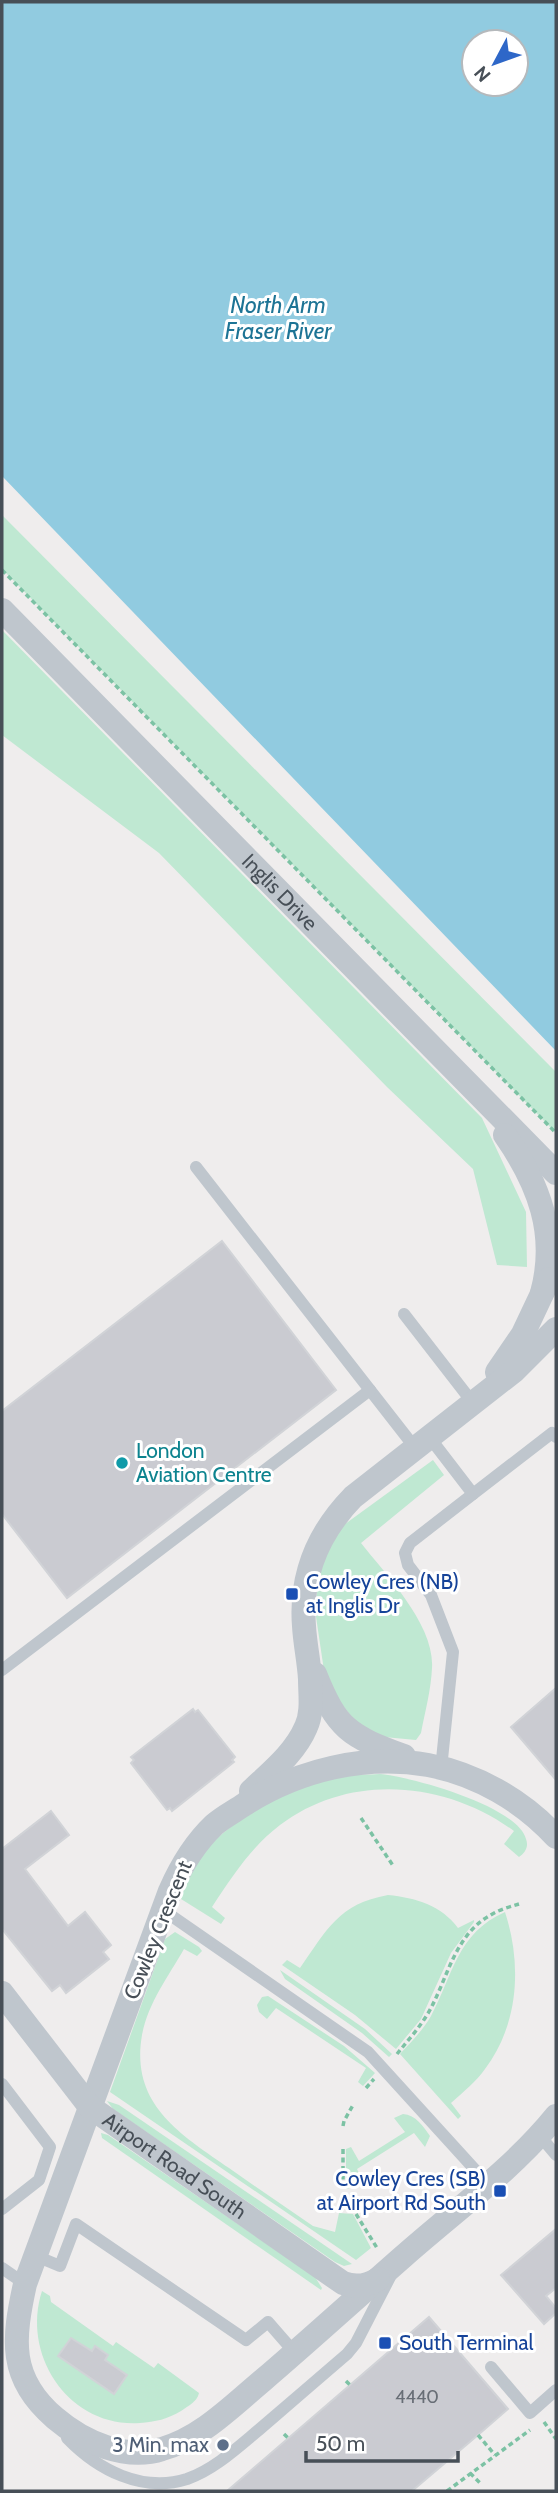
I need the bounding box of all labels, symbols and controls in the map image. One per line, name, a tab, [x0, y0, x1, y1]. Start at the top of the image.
north arrow	[460, 28, 530, 98]
text: N	[469, 61, 496, 86]
water label: North Arm Fraser River	[225, 291, 332, 345]
street label: Inglis Drive	[237, 848, 323, 936]
place label: London Aviation Centre	[136, 1438, 272, 1487]
marker: London Aviation Centre	[114, 1455, 130, 1471]
place label: Cowley Cres (NB) at Inglis Dr	[306, 1569, 459, 1618]
marker: Cowley Cres (NB) at Inglis Dr	[284, 1586, 300, 1602]
street label: Cowley Crescent	[118, 1857, 197, 2003]
street label: Airport Road South	[98, 2107, 251, 2224]
place label: Cowley Cres (SB) at Airport Rd South	[317, 2166, 486, 2215]
marker: Cowley Cres (SB) at Airport Rd South	[492, 2183, 508, 2199]
place label: South Terminal	[399, 2330, 534, 2355]
marker: South Terminal	[377, 2335, 393, 2351]
house number: 4440	[395, 2386, 439, 2408]
scale bar	[306, 2420, 458, 2464]
text: 50 m	[316, 2431, 365, 2456]
place label: 3 Min. max	[112, 2432, 209, 2457]
marker: 3 Min. max	[215, 2437, 231, 2453]

